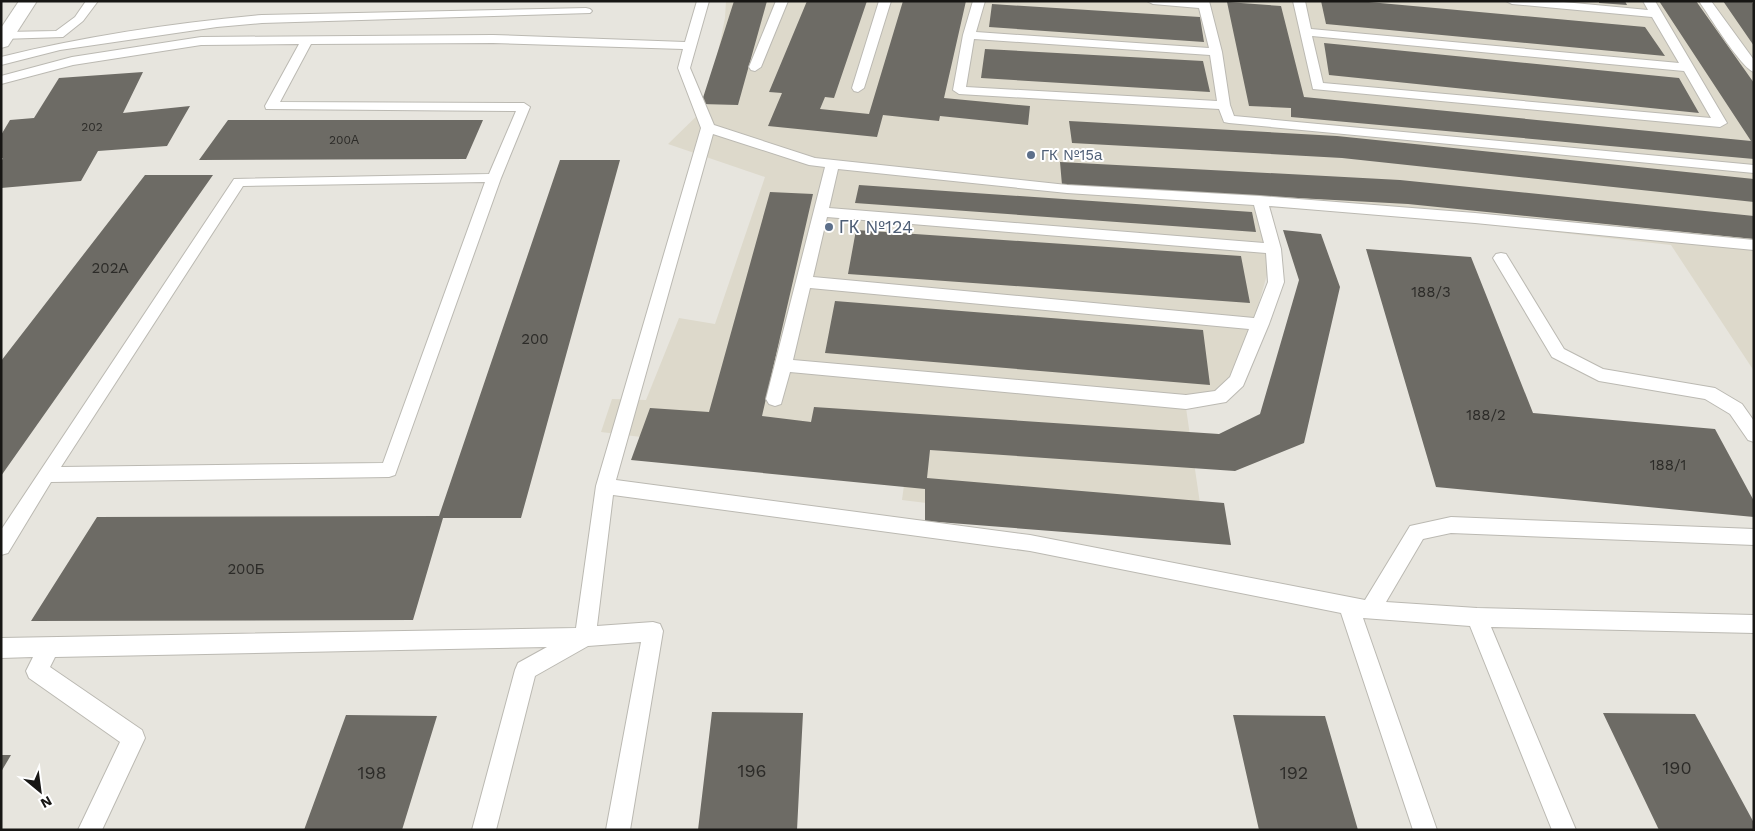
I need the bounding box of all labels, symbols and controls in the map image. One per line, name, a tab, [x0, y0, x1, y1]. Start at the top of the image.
house number: 202	[81, 120, 103, 134]
house number: 200А	[329, 133, 359, 147]
place label: ГК №15а	[1041, 146, 1103, 164]
marker: ГК №15а	[1025, 149, 1037, 161]
place label: ГК №124	[839, 216, 913, 237]
marker: ГК №124	[823, 221, 835, 233]
house number: 202А	[92, 259, 128, 277]
house number: 188/3	[1411, 283, 1451, 301]
house number: 200	[521, 330, 549, 348]
house number: 188/2	[1466, 406, 1506, 424]
house number: 188/1	[1650, 456, 1686, 474]
house number: 200Б	[227, 560, 265, 578]
house number: 190	[1662, 757, 1692, 778]
house number: 196	[737, 760, 767, 781]
house number: 198	[357, 762, 387, 783]
house number: 192	[1280, 762, 1308, 783]
north arrow	[15, 766, 65, 816]
text: N	[38, 793, 55, 812]

